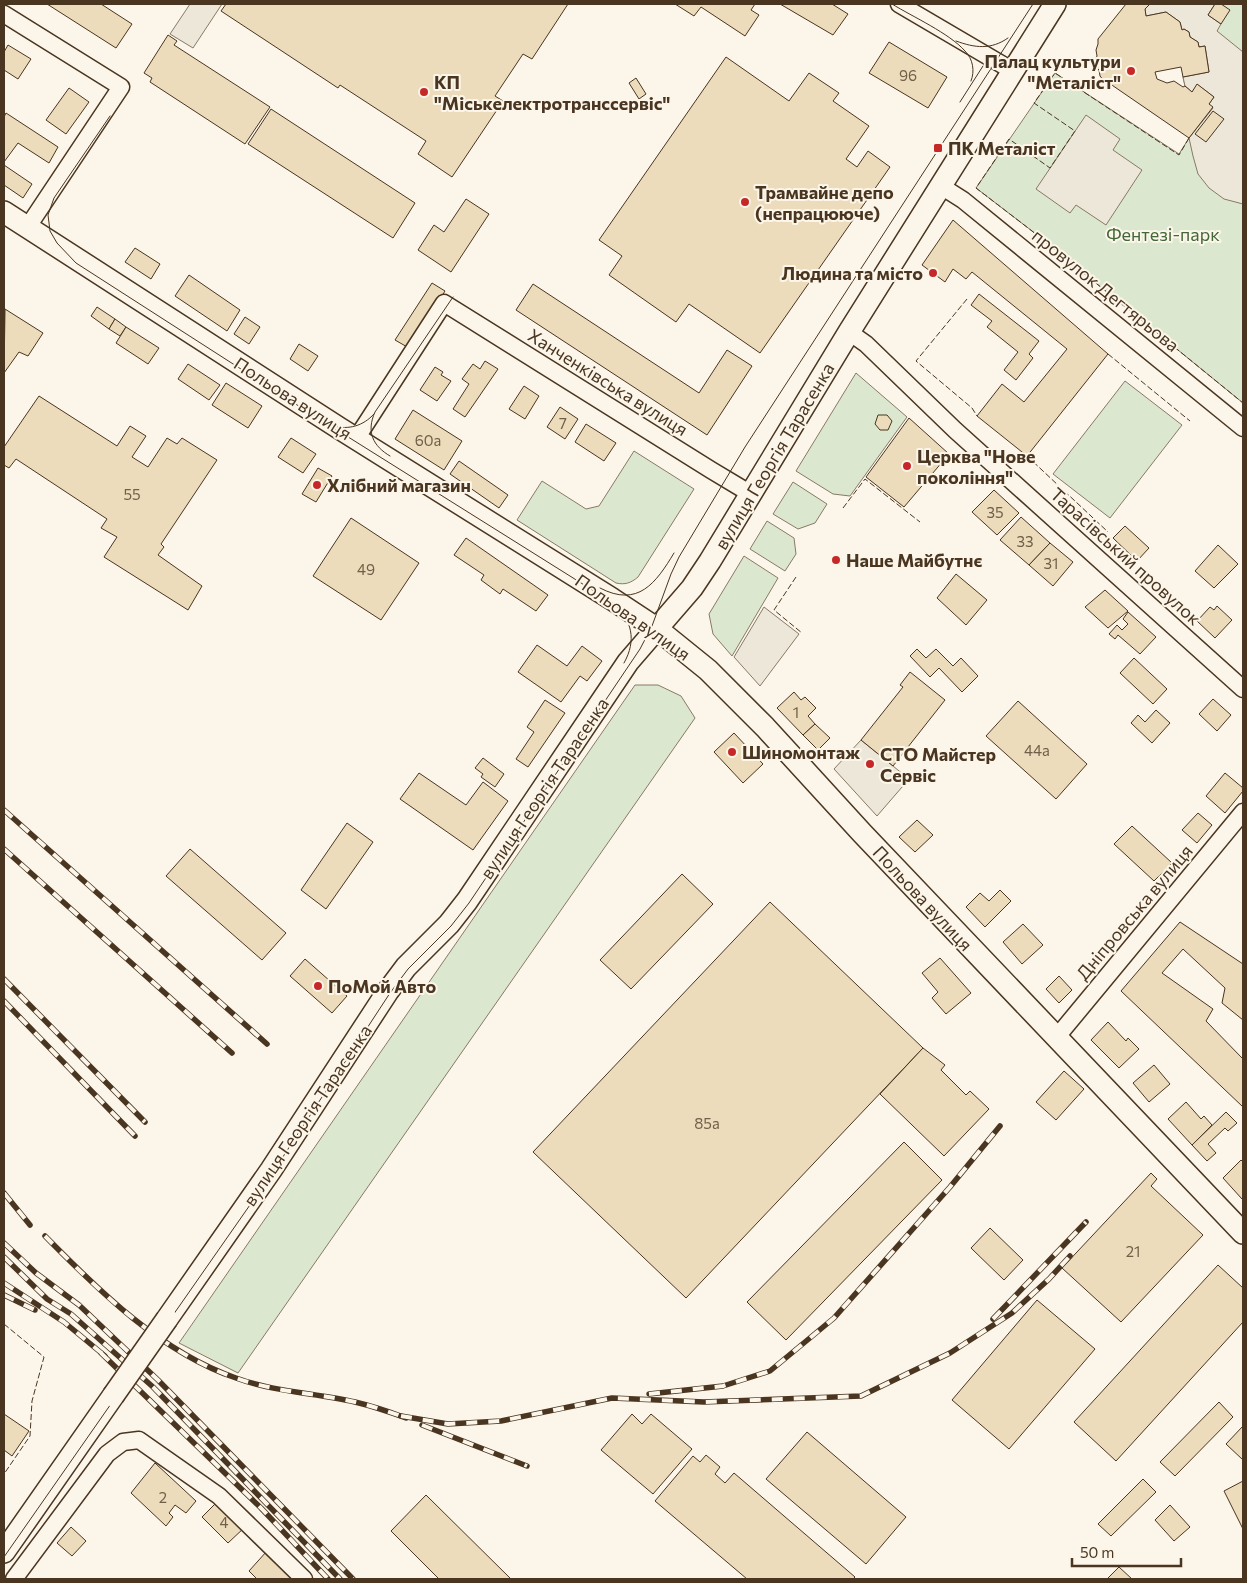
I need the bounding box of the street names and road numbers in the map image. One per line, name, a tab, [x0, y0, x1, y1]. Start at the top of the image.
street label: провулок Дегтярьова	[1028, 224, 1184, 356]
street label: Ханченківська вулиця	[524, 324, 692, 440]
street label: Польова вулиця	[230, 352, 356, 444]
street label: вулиця Георгія Тарасенка	[709, 359, 839, 553]
street label: Тарасівський провулок	[1046, 483, 1206, 630]
street label: Польова вулиця	[571, 569, 695, 665]
street label: вулиця Георгія Тарасенка	[475, 693, 613, 883]
street label: Дніпровська вулиця	[1071, 840, 1197, 984]
street label: Польова вулиця	[869, 841, 977, 955]
street label: вулиця Георгія Тарасенка	[238, 1020, 376, 1210]

